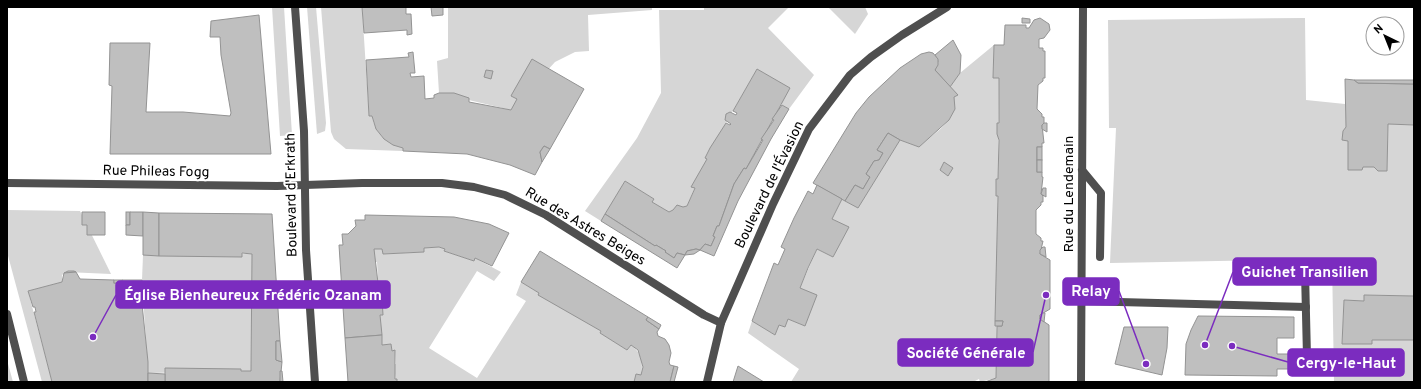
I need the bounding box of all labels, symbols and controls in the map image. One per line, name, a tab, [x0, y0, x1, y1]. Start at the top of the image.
north arrow	[1365, 16, 1405, 56]
text: N	[1371, 22, 1387, 37]
street label: Boulevard de l'Évasion	[731, 118, 808, 251]
street label: Boulevard d'Erkrath	[282, 133, 302, 257]
street label: Rue du Lendemain	[1061, 136, 1078, 252]
street label: Rue Phileas Fogg	[102, 163, 210, 181]
street label: Rue des Astres Beiges	[522, 184, 648, 270]
callout: Guichet Transilien	[1233, 258, 1376, 285]
text: Guichet Transilien	[1241, 264, 1369, 283]
callout: Relay	[1063, 278, 1119, 305]
callout: Église Bienheureux Frédéric Ozanam	[116, 281, 390, 308]
text: Relay	[1071, 283, 1111, 302]
text: Église Bienheureux Frédéric Ozanam	[124, 286, 382, 306]
callout: Société Générale	[898, 339, 1033, 366]
text: Société Générale	[906, 345, 1026, 364]
callout: Cergy-le-Haut	[1288, 349, 1404, 376]
text: Cergy-le-Haut	[1296, 355, 1396, 374]

